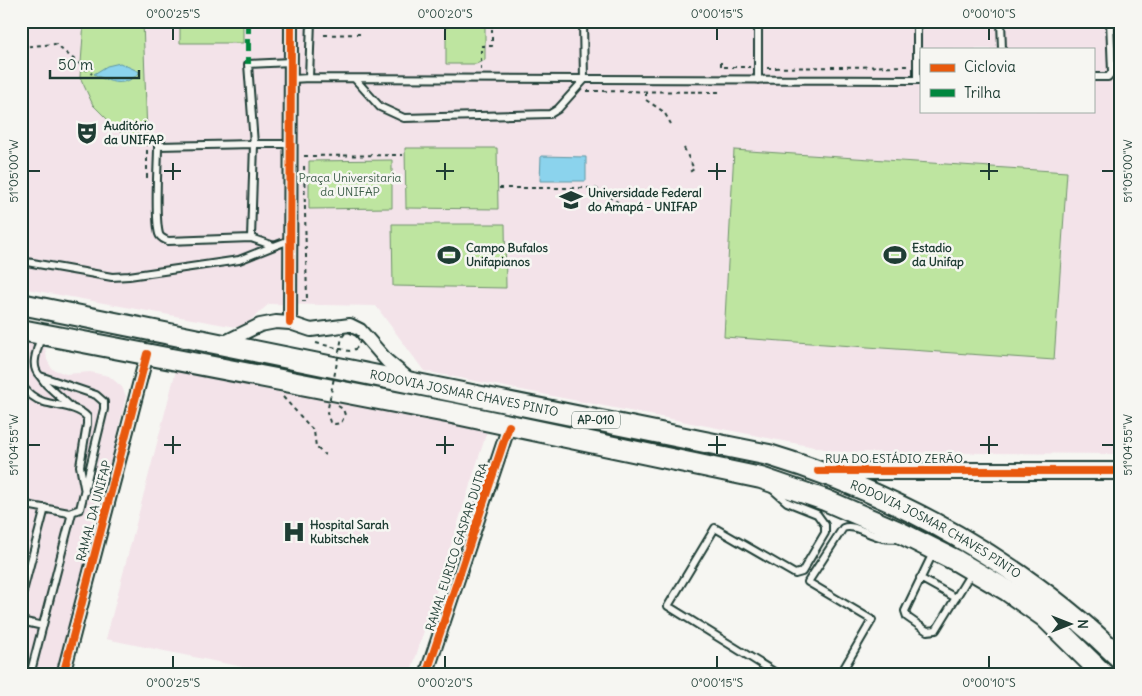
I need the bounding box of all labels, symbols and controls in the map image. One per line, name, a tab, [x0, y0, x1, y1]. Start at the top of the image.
text: 0°00'25"S	[146, 6, 200, 21]
text: 0°00'20"S	[417, 6, 473, 21]
text: 0°00'15"S	[691, 6, 744, 21]
text: 0°00'10"S	[962, 6, 1016, 21]
scale bar	[50, 48, 139, 80]
legend	[920, 48, 1094, 112]
text: 50 m	[58, 55, 93, 74]
text: Ciclovia	[964, 57, 1016, 76]
text: Trilha	[964, 83, 1001, 102]
place label: Auditório da UNIFAP	[104, 118, 164, 147]
theatre icon: Auditório da UNIFAP	[74, 120, 100, 146]
text: 51°05'00"W	[6, 139, 21, 203]
text: 51°05'00"W	[1120, 139, 1135, 203]
park label: Praça Universitaria da UNIFAP	[299, 170, 402, 199]
place label: Universidade Federal do Amapá - UNIFAP	[588, 185, 702, 215]
school or university icon: Universidade Federal do Amapá - UNIFAP	[558, 187, 584, 213]
place label: Campo Bufalos Unifapianos	[466, 240, 549, 270]
place label: Estadio da Unifap	[912, 240, 964, 270]
sports icon: Campo Bufalos Unifapianos	[436, 242, 462, 268]
sports icon: Estadio da Unifap	[882, 242, 908, 268]
street label: RODOVIA JOSMAR CHAVES PINTO	[369, 367, 560, 419]
road number: AP-010	[572, 412, 620, 428]
text: 51°04'55"W	[6, 414, 21, 476]
text: 51°04'55"W	[1120, 414, 1135, 476]
street label: RUA DO ESTÁDIO ZERÃO	[825, 451, 963, 466]
street label: RAMAL DA UNIFAP	[73, 459, 114, 563]
street label: RAMAL EURICO GASPAR DUTRA	[422, 460, 491, 633]
street label: RODOVIA JOSMAR CHAVES PINTO	[848, 477, 1024, 581]
place label: Hospital Sarah Kubitschek	[310, 517, 389, 546]
hospital icon: Hospital Sarah Kubitschek	[281, 519, 307, 545]
north arrow	[1044, 598, 1094, 648]
text: N	[1074, 619, 1092, 629]
text: 0°00'25"S	[146, 675, 200, 690]
text: 0°00'20"S	[417, 675, 473, 690]
text: 0°00'15"S	[691, 675, 744, 690]
text: 0°00'10"S	[962, 675, 1016, 690]

